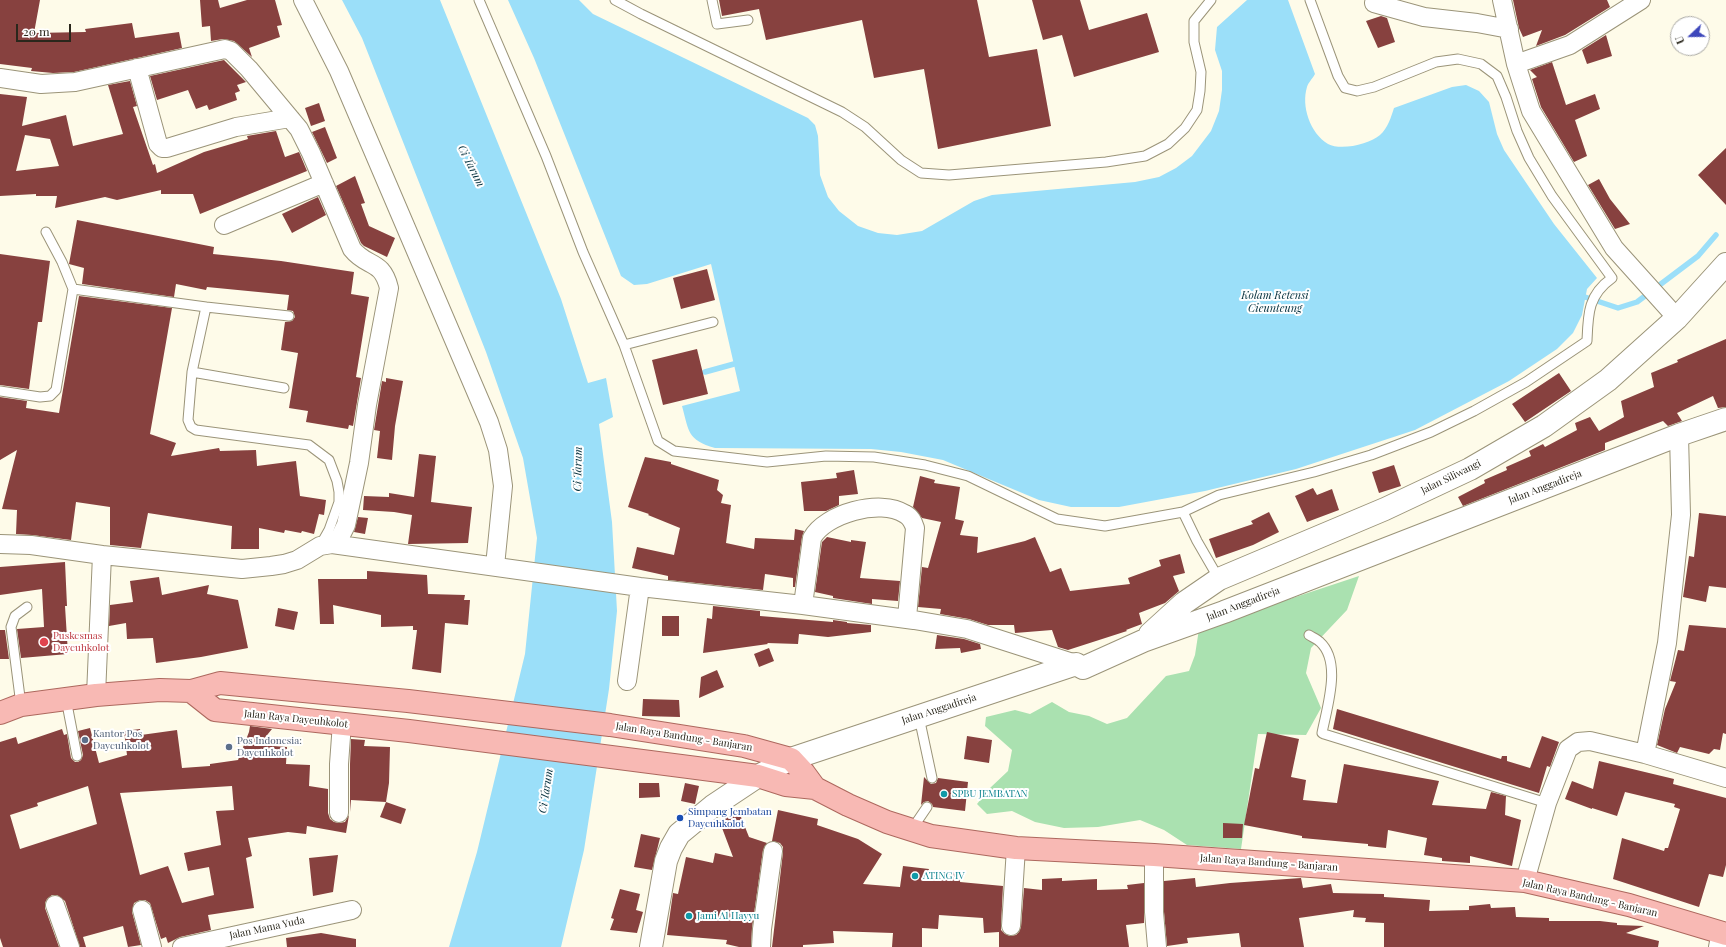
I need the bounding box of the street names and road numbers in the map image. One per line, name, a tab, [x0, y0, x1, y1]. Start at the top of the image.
street label: Jalan Siliwangi	[1419, 457, 1483, 497]
street label: Jalan Anggadireja	[1507, 467, 1583, 507]
street label: Jalan Anggadireja	[1205, 584, 1281, 624]
street label: Jalan Anggadireja	[900, 691, 978, 727]
street label: Jalan Raya Dayeuhkolot	[243, 708, 349, 730]
street label: Jalan Raya Bandung - Banjaran	[615, 720, 753, 754]
street label: Jalan Raya Bandung - Banjaran	[1200, 852, 1338, 874]
street label: Jalan Raya Bandung - Banjaran	[1521, 877, 1659, 919]
street label: Jalan Mama Yuda	[228, 914, 306, 942]

